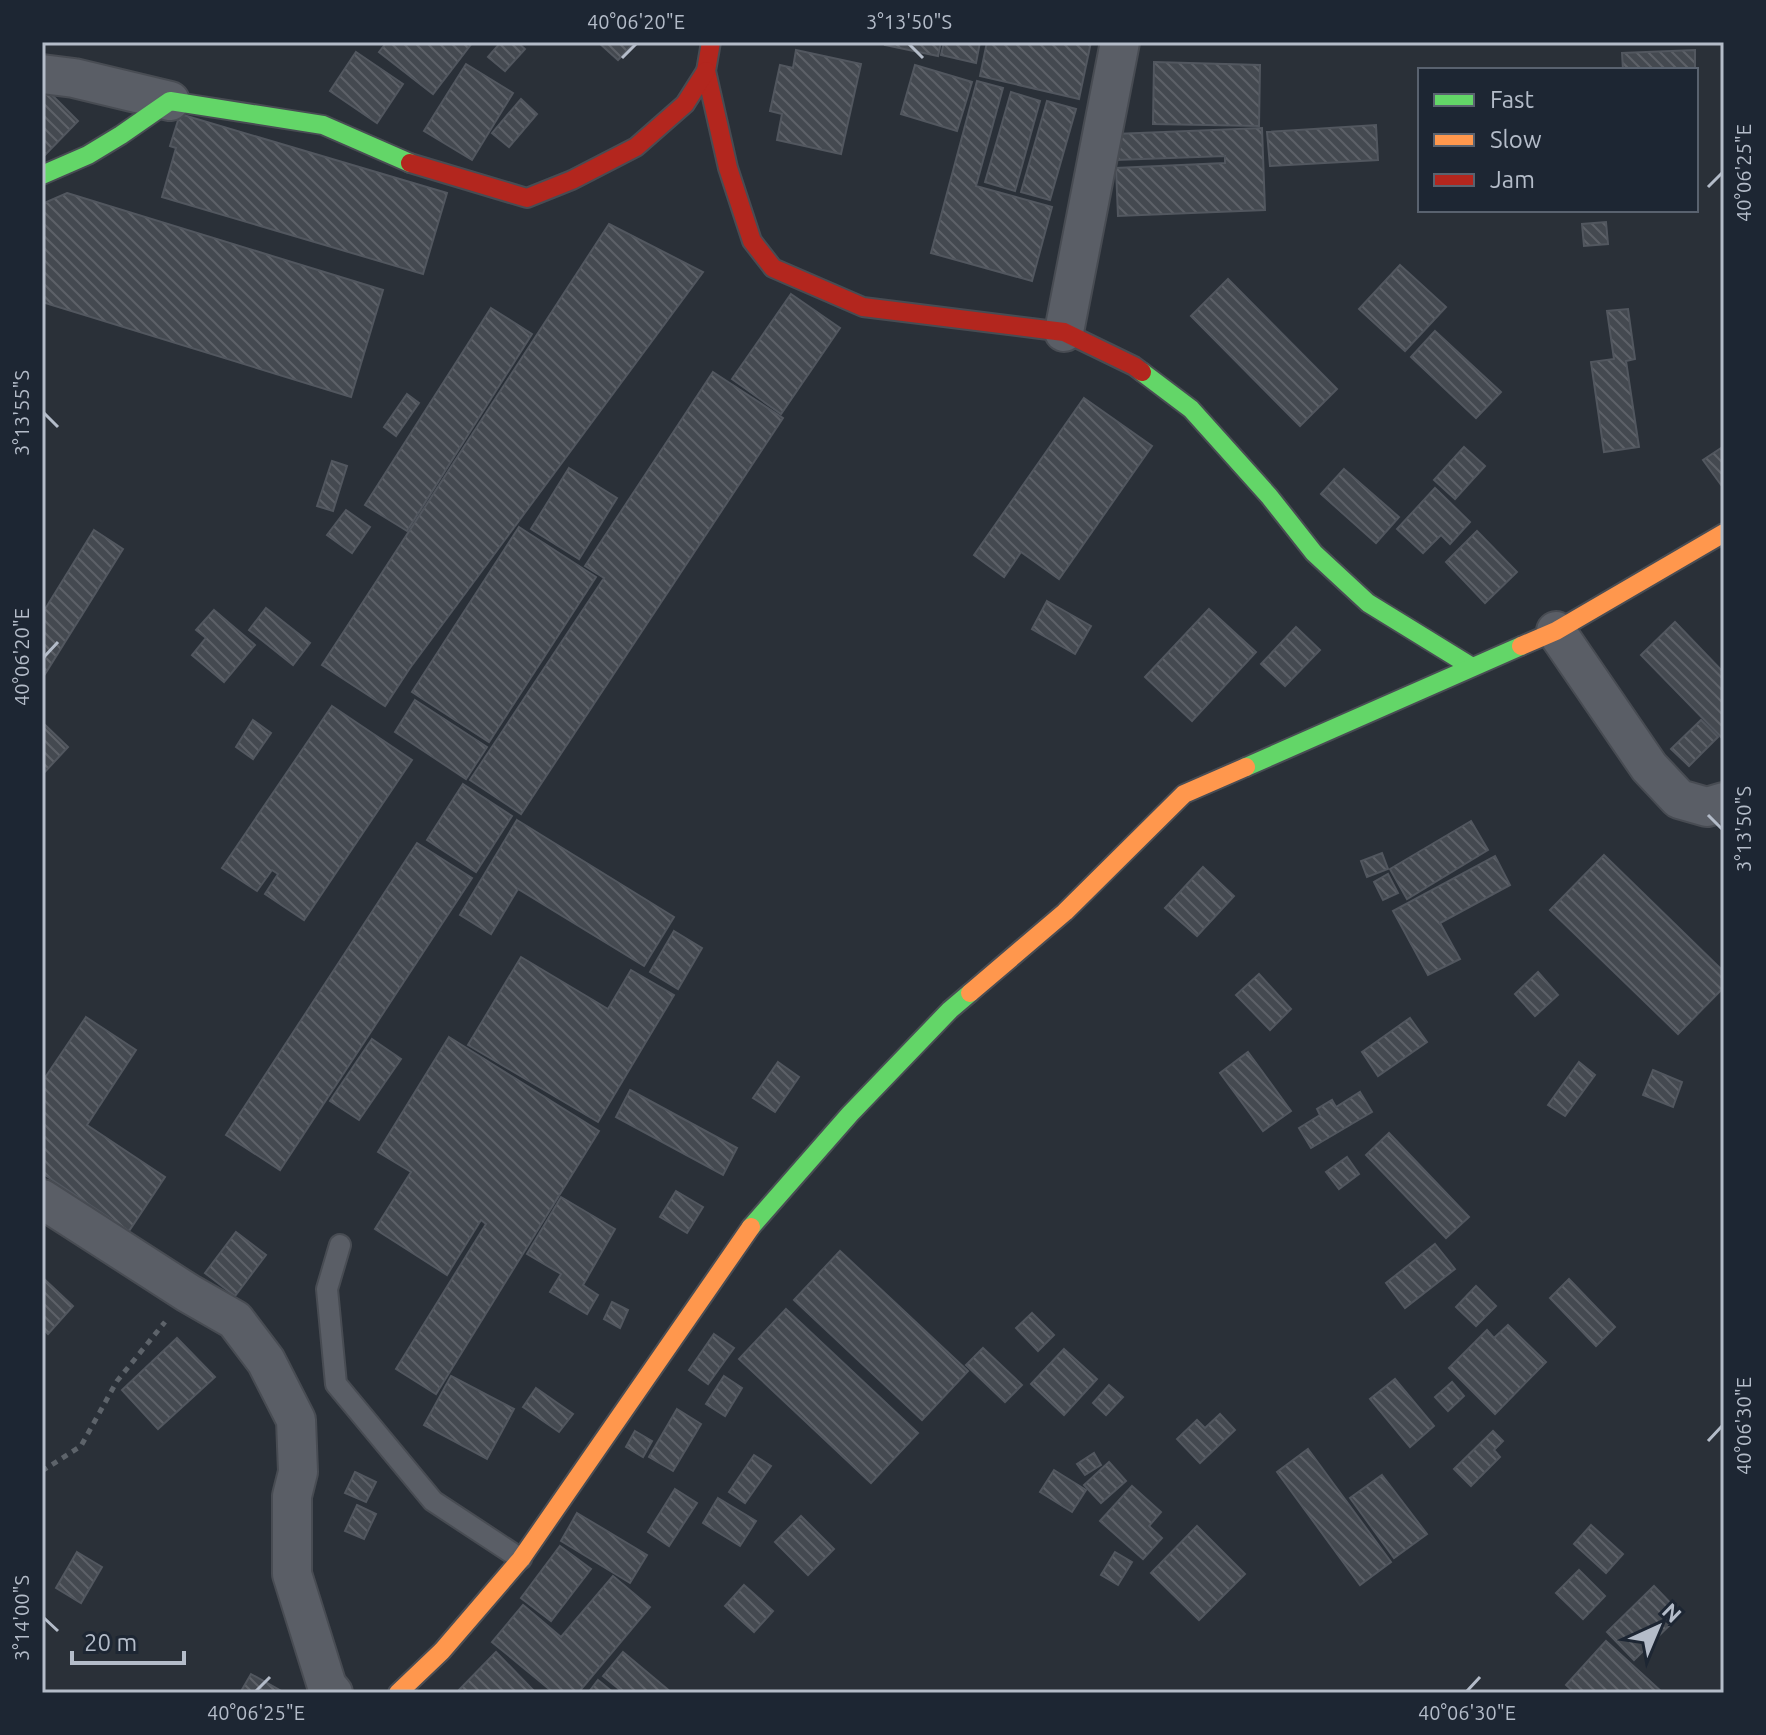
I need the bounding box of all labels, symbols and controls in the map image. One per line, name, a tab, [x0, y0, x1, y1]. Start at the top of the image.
text: 40°06'20"E	[587, 10, 685, 33]
text: 3°13'50"S	[866, 10, 952, 33]
legend	[1418, 68, 1698, 212]
text: Fast	[1490, 86, 1534, 113]
text: 40°06'25"E	[1732, 124, 1755, 222]
text: Slow	[1490, 126, 1542, 153]
text: Jam	[1490, 166, 1535, 193]
text: 3°13'55"S	[10, 370, 33, 456]
text: 40°06'20"E	[10, 608, 33, 706]
text: 3°13'50"S	[1732, 786, 1755, 872]
text: 40°06'30"E	[1732, 1377, 1755, 1475]
text: 3°14'00"S	[10, 1575, 33, 1661]
north arrow	[1618, 1587, 1698, 1667]
text: N	[1658, 1598, 1687, 1627]
scale bar	[72, 1615, 184, 1665]
text: 20 m	[84, 1629, 137, 1656]
text: 40°06'25"E	[207, 1701, 305, 1724]
text: 40°06'30"E	[1418, 1701, 1516, 1724]

